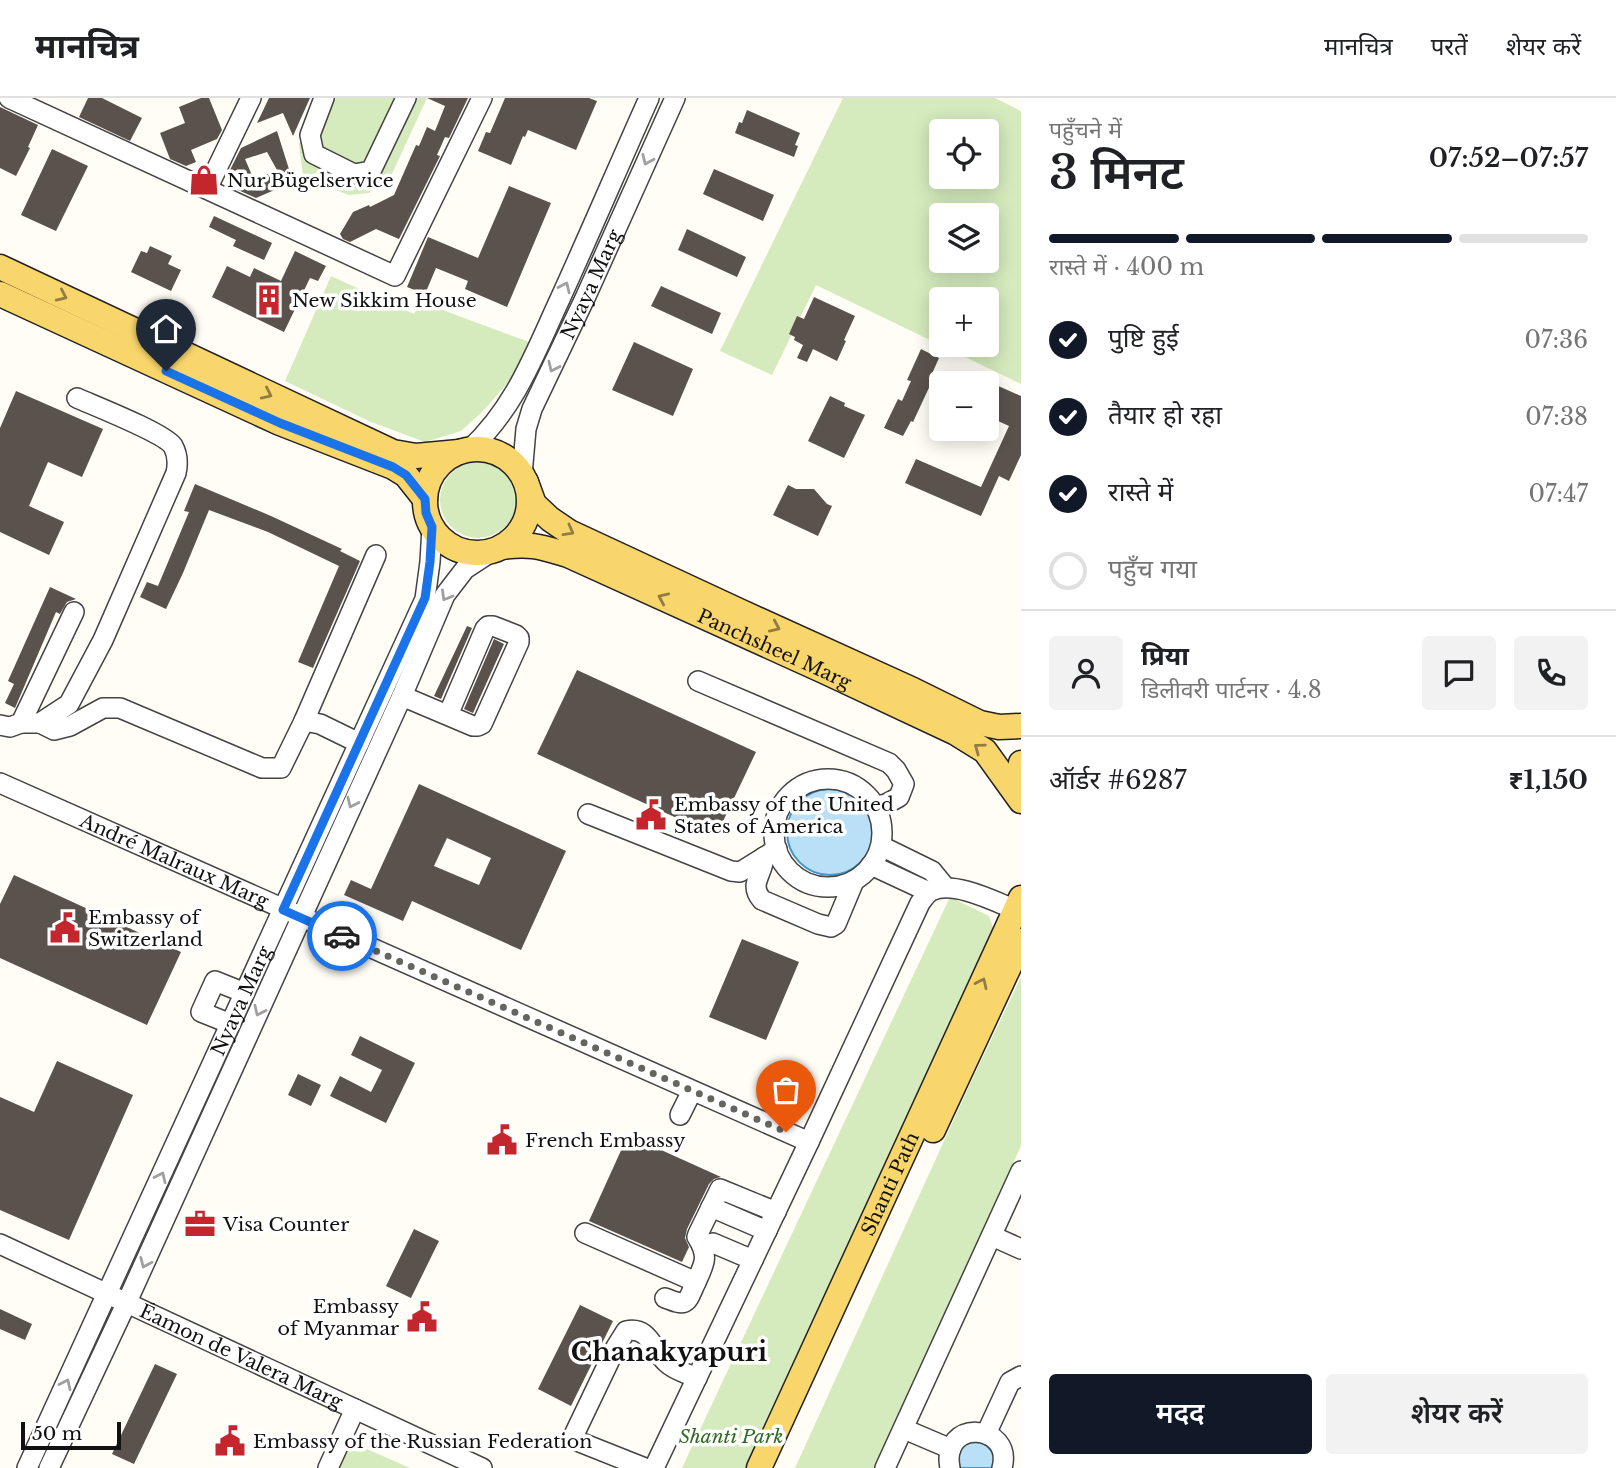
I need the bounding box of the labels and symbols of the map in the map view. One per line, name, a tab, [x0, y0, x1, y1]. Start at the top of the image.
one-way arrow	[641, 153, 655, 166]
shop icon: Nur Bügelservice	[187, 163, 221, 197]
place label: Nur Bügelservice	[227, 169, 394, 192]
street label: Nyaya Marg	[556, 225, 626, 343]
one-way arrow	[557, 282, 571, 294]
building icon: New Sikkim House	[252, 283, 286, 317]
one-way arrow	[55, 288, 67, 302]
place label: New Sikkim House	[292, 289, 477, 312]
pin	[136, 299, 196, 371]
one-way arrow	[547, 360, 561, 373]
one-way arrow	[260, 385, 272, 399]
one-way arrow	[562, 523, 575, 536]
one-way arrow	[441, 589, 454, 602]
one-way arrow	[658, 592, 670, 606]
street label: Panchsheel Marg	[694, 604, 856, 694]
one-way arrow	[768, 619, 781, 633]
one-way arrow	[974, 744, 986, 756]
place label: Embassy of the United States of America	[674, 793, 894, 838]
one-way arrow	[347, 796, 361, 809]
public building icon: Embassy of the United States of America	[634, 798, 668, 832]
street label: André Malraux Marg	[76, 808, 273, 913]
courier	[307, 901, 377, 971]
place label: Embassy of Switzerland	[88, 906, 203, 951]
public building icon: Embassy of Switzerland	[48, 911, 82, 945]
street label: Nyaya Marg	[206, 942, 276, 1059]
one-way arrow	[974, 978, 988, 990]
one-way arrow	[253, 1004, 267, 1016]
pin	[756, 1060, 816, 1132]
public building icon: French Embassy	[485, 1123, 519, 1157]
street label: Shanti Path	[856, 1128, 924, 1239]
place label: French Embassy	[525, 1129, 685, 1152]
one-way arrow	[153, 1172, 167, 1184]
office icon: Visa Counter	[183, 1207, 217, 1241]
place label: Visa Counter	[222, 1213, 349, 1236]
one-way arrow	[139, 1256, 153, 1268]
place label: Embassy of Myanmar	[278, 1295, 399, 1340]
street label: Éamon de Valera Marg	[136, 1299, 347, 1413]
public building icon: Embassy of Myanmar	[405, 1300, 439, 1334]
district label: Chanakyapuri	[571, 1336, 767, 1368]
one-way arrow	[58, 1379, 72, 1391]
scale bar	[21, 1419, 121, 1451]
public building icon: Embassy of the Russian Federation	[213, 1424, 247, 1458]
park label: Shanti Park	[679, 1425, 783, 1448]
place label: Embassy of the Russian Federation	[253, 1430, 592, 1453]

